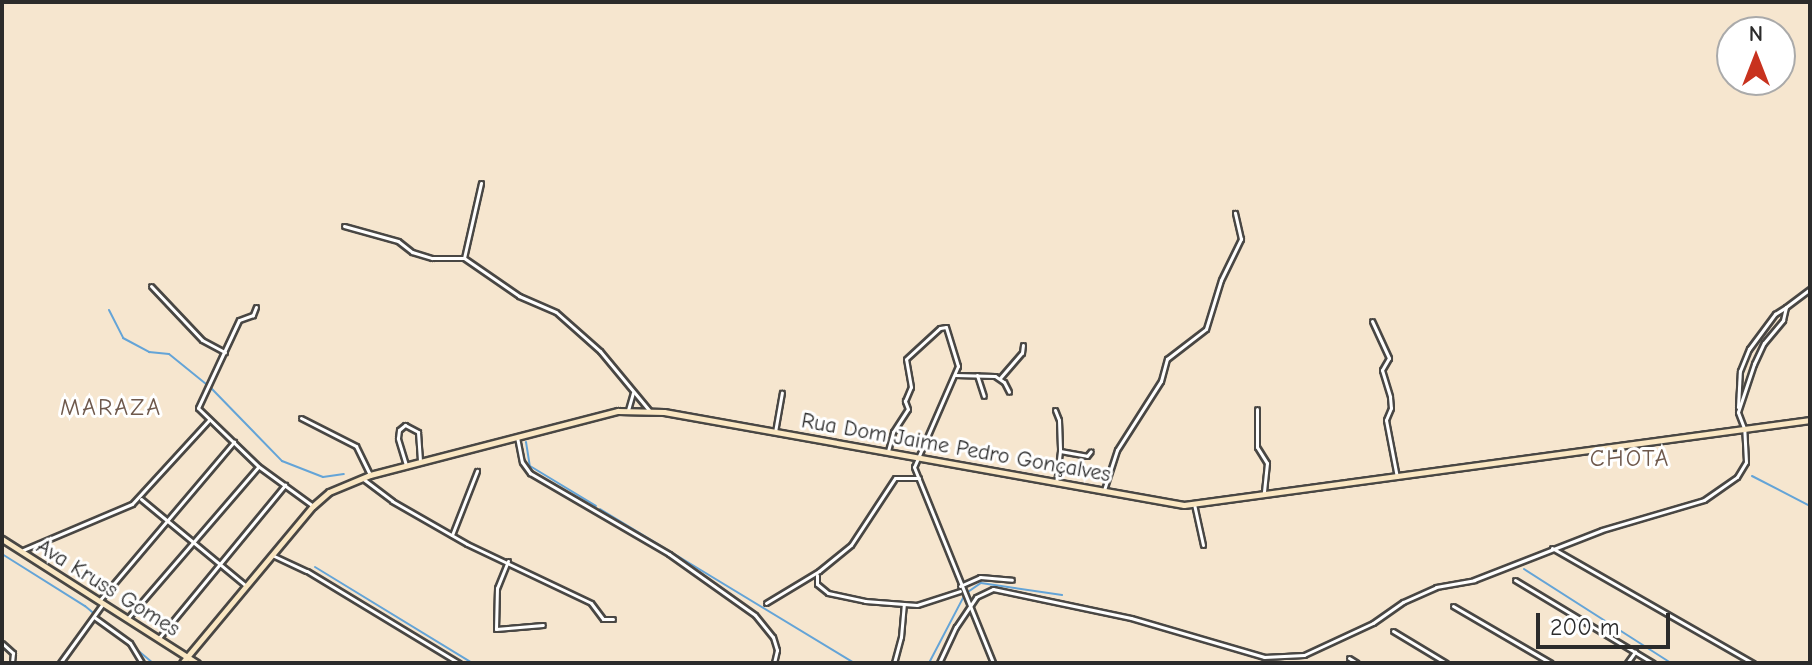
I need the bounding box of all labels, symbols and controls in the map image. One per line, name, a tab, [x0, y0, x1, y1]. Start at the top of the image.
north arrow	[1716, 16, 1796, 96]
text: N	[1749, 21, 1763, 47]
district label: MARAZA	[60, 394, 162, 422]
street label: Rua Dom Jaime Pedro Gonçalves	[799, 408, 1113, 488]
district label: CHOTA	[1590, 445, 1670, 473]
street label: Ava Kruss Gomes	[31, 533, 185, 643]
scale bar	[1540, 597, 1674, 647]
text: 200 m	[1550, 613, 1620, 641]

